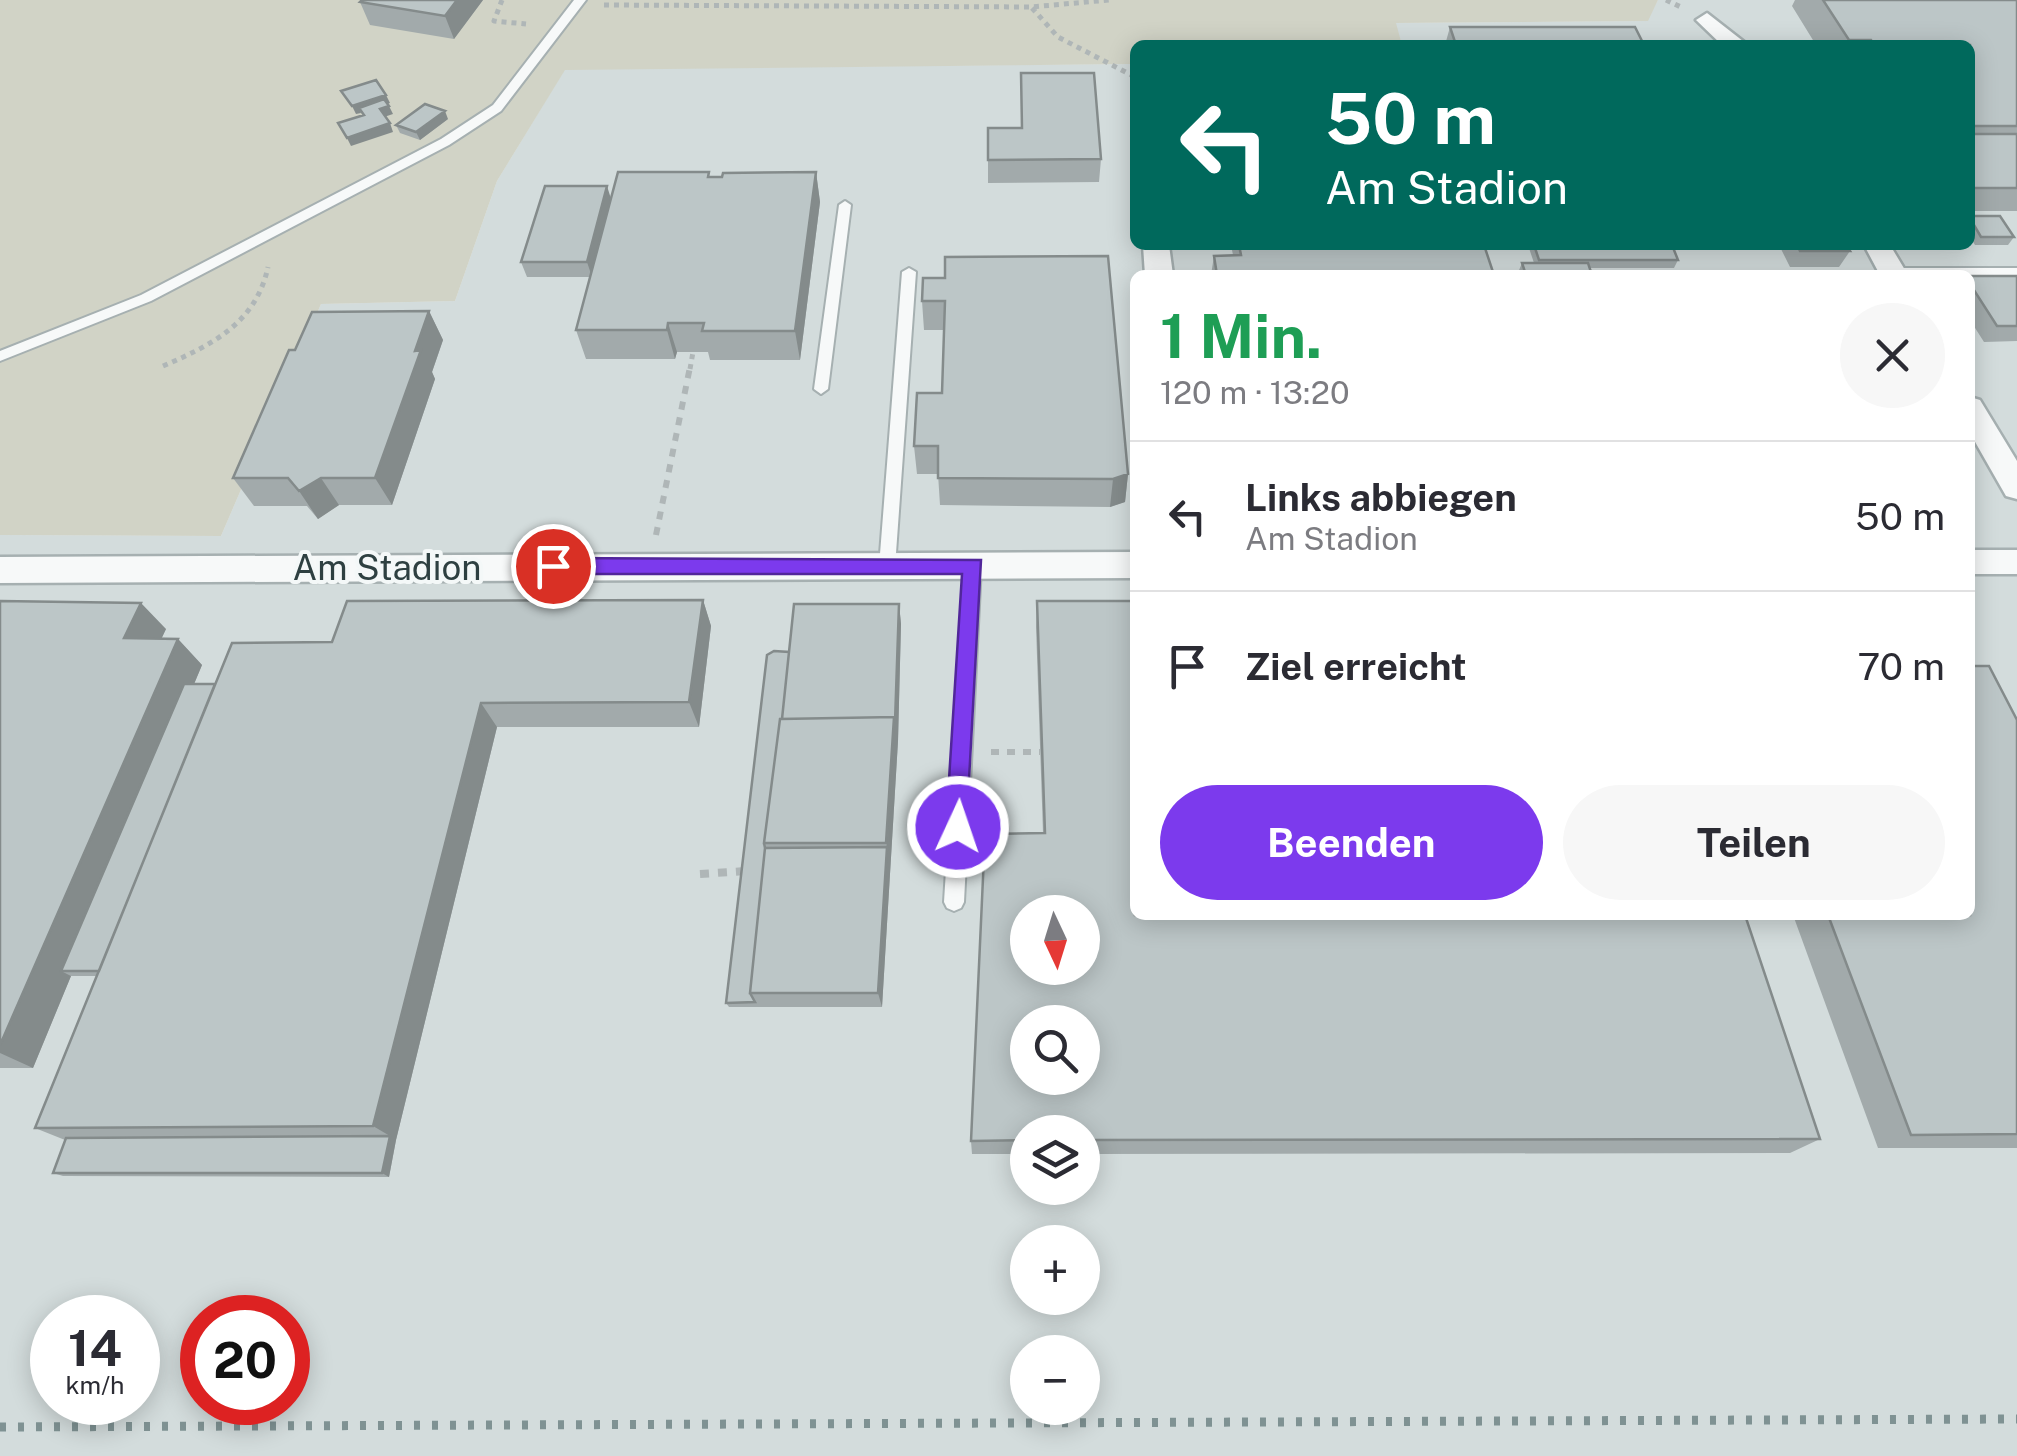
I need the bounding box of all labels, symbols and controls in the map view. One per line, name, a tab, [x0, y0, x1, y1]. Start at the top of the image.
text: 50 m	[1325, 77, 1496, 160]
icon: left	[1160, 80, 1290, 210]
text: Am Stadion	[1325, 161, 1568, 214]
text: 1 Min.	[1160, 301, 1322, 372]
button: close	[1840, 303, 1945, 408]
text: 120 m · 13:20	[1160, 374, 1350, 411]
text: Links abbiegen	[1245, 475, 1517, 520]
icon: left	[1160, 489, 1215, 544]
text: 50 m	[1855, 494, 1945, 539]
text: Am Stadion	[1245, 520, 1418, 557]
pin	[511, 524, 596, 609]
icon: arrive	[526, 539, 581, 594]
street label: Am Stadion	[293, 547, 482, 588]
icon: arrive	[1160, 639, 1215, 694]
text: Ziel erreicht	[1245, 644, 1467, 689]
text: 70 m	[1858, 644, 1945, 689]
position arrow	[906, 775, 1010, 879]
button: Beenden	[1160, 785, 1543, 900]
button: Teilen	[1563, 785, 1945, 900]
north arrow	[1010, 895, 1100, 985]
map controls	[1010, 895, 1100, 1425]
button: search	[1010, 1005, 1100, 1095]
button: layers	[1010, 1115, 1100, 1205]
button: +	[1010, 1225, 1100, 1315]
speed limit sign: 20	[180, 1295, 310, 1425]
text: 14	[68, 1318, 122, 1377]
button: −	[1010, 1335, 1100, 1425]
text: km/h	[66, 1370, 124, 1400]

